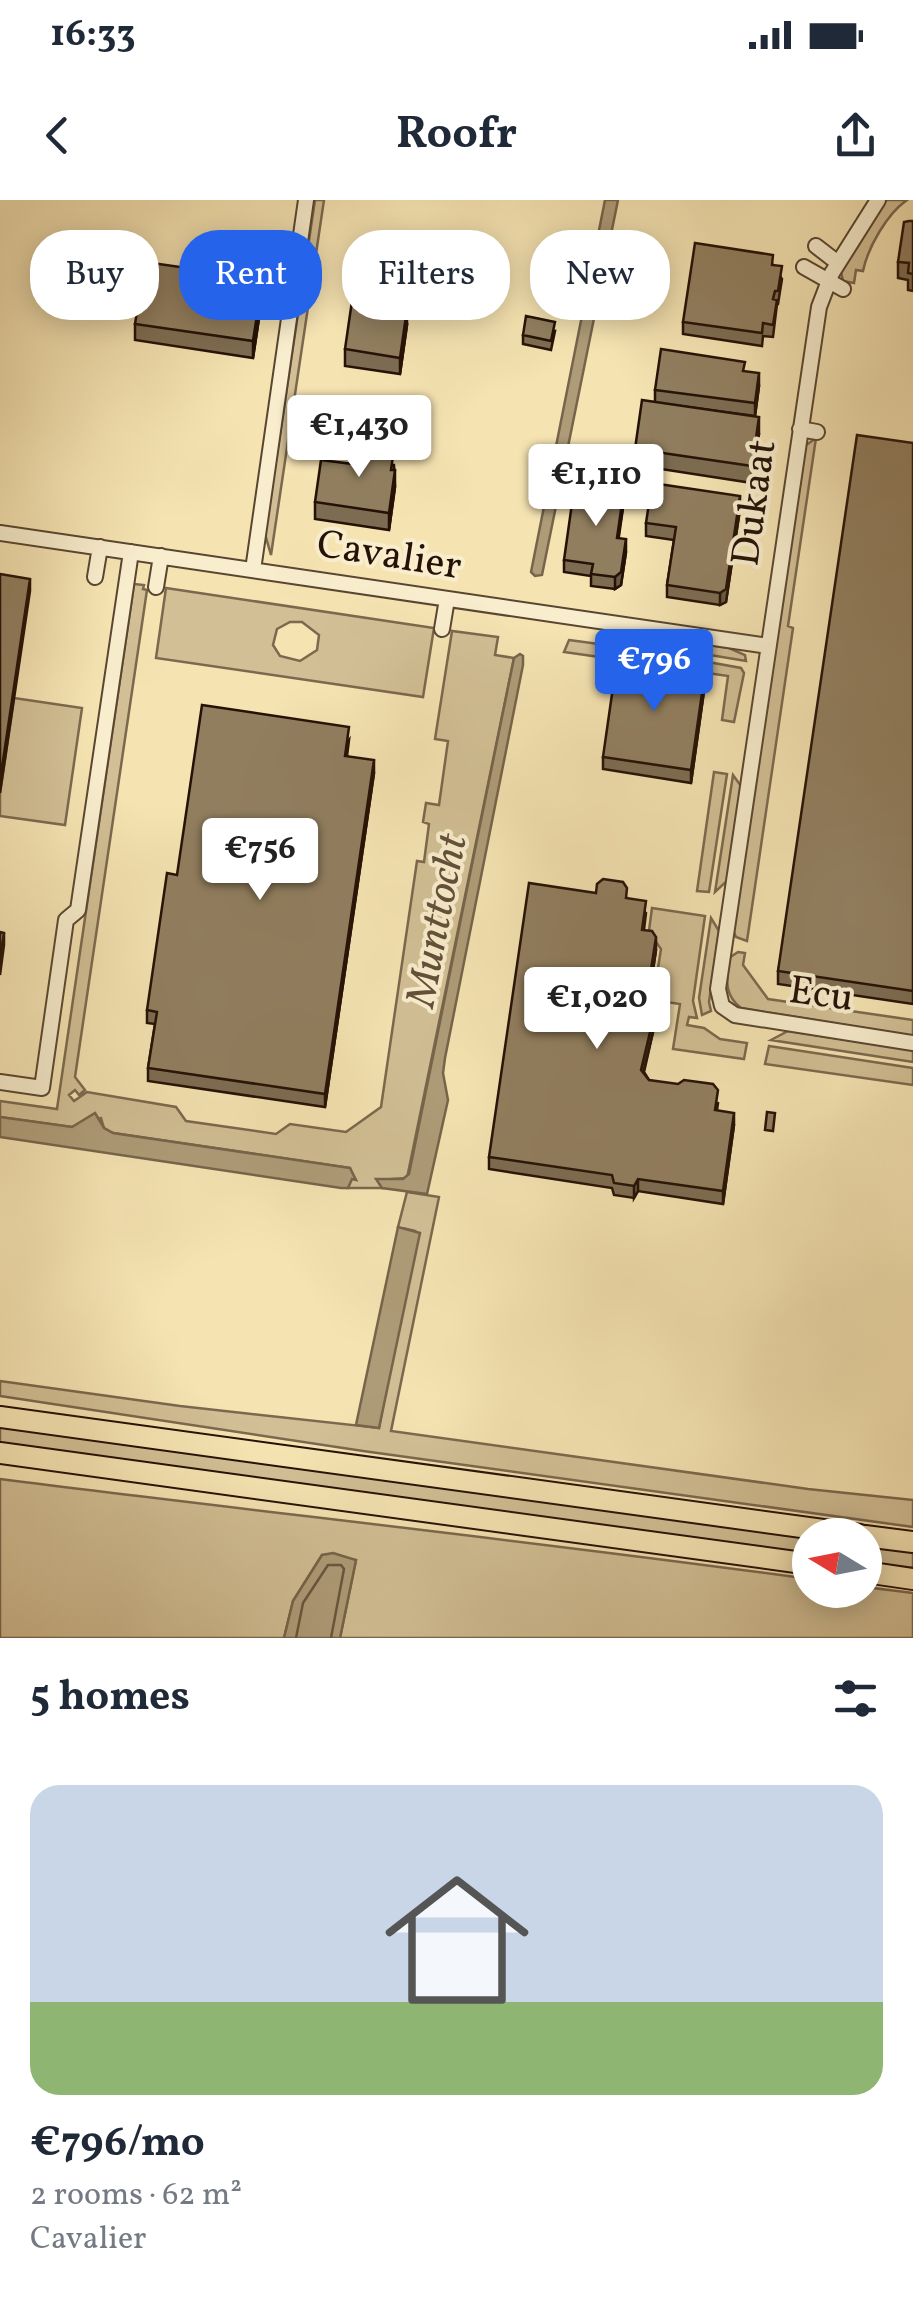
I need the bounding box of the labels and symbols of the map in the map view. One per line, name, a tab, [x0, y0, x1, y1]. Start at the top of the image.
pin: €1,430	[278, 395, 440, 480]
street label: Dukaat	[719, 436, 793, 570]
pin: €1,110	[515, 444, 677, 529]
street label: Cavalier	[313, 518, 465, 596]
pin: €796	[595, 629, 713, 714]
pin: €756	[201, 818, 319, 903]
water label: Munttocht	[393, 828, 485, 1014]
street label: Ecu	[785, 964, 857, 1028]
pin: €1,020	[516, 967, 678, 1052]
north arrow	[792, 1518, 882, 1608]

